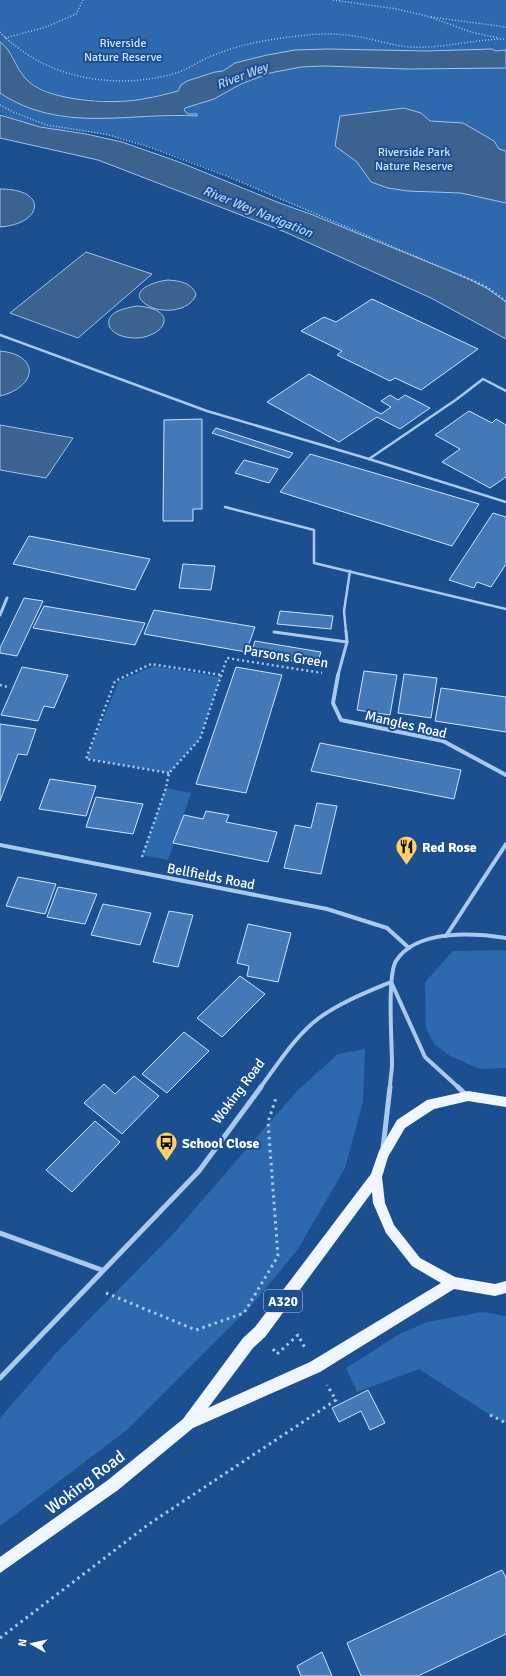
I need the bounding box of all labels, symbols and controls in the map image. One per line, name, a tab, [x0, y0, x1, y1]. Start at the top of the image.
park label: Riverside Nature Reserve	[84, 36, 162, 65]
water label: River Wey	[214, 58, 272, 93]
park label: Riverside Park Nature Reserve	[375, 145, 453, 174]
water label: River Wey Navigation	[201, 183, 316, 242]
street label: Parsons Green	[242, 641, 330, 672]
street label: Mangles Road	[363, 707, 449, 742]
restaurant icon: Red Rose	[394, 834, 420, 867]
place label: Red Rose	[422, 839, 477, 856]
street label: Bellfields Road	[165, 860, 256, 893]
street label: Woking Road	[208, 1055, 268, 1127]
bus stop icon: School Close	[153, 1130, 179, 1163]
place label: School Close	[182, 1135, 259, 1152]
road number: A320	[264, 1290, 302, 1312]
street label: Woking Road	[41, 1446, 129, 1519]
north arrow	[12, 1624, 52, 1664]
text: N	[16, 1638, 30, 1647]

